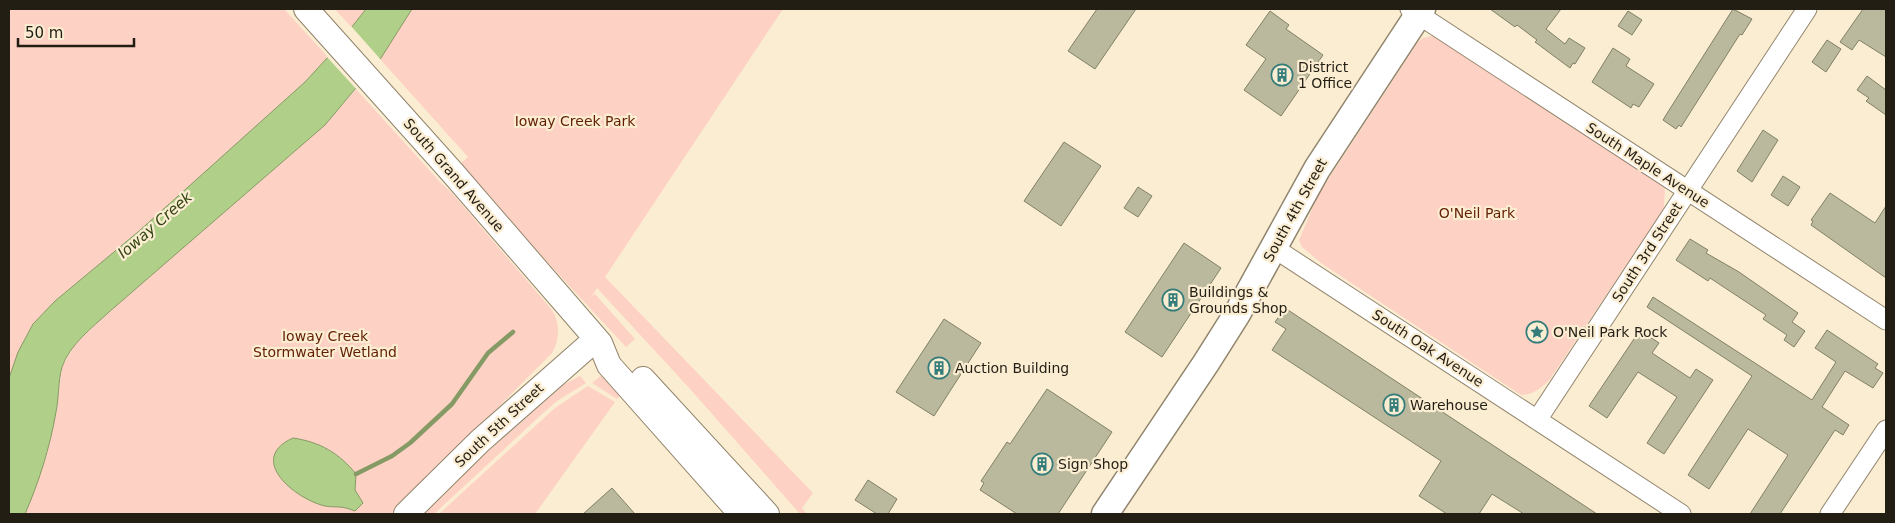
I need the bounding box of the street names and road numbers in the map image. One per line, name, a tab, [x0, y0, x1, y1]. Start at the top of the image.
street label: South Grand Avenue	[401, 115, 507, 235]
street label: South Maple Avenue	[1583, 119, 1713, 211]
street label: South 4th Street	[1260, 155, 1330, 264]
street label: South 3rd Street	[1609, 199, 1685, 305]
street label: South Oak Avenue	[1369, 306, 1487, 390]
street label: South 5th Street	[451, 379, 547, 470]

